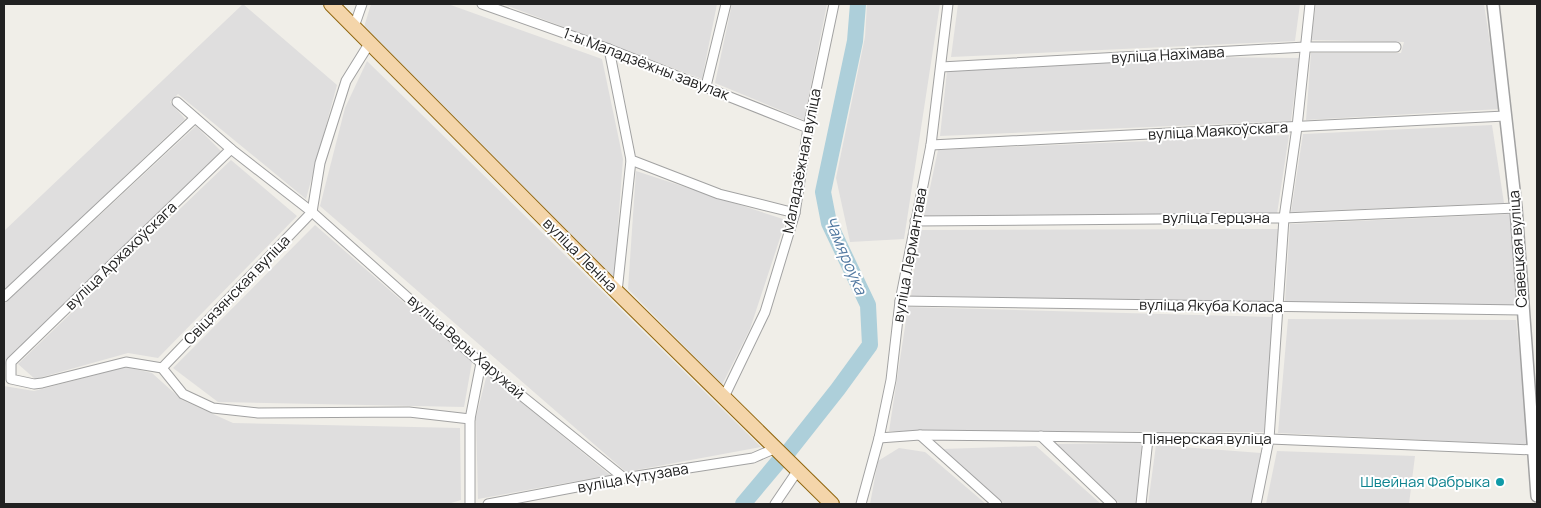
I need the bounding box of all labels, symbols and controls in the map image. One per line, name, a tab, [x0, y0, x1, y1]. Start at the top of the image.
street label: 1-ы Маладзёжны завулак	[560, 22, 733, 105]
street label: вуліца Нахімава	[1111, 41, 1225, 68]
street label: Маладзёжная вуліца	[777, 87, 826, 235]
street label: вуліца Маякоўскага	[1147, 116, 1289, 145]
street label: вуліца Лермантава	[887, 186, 932, 324]
street label: Савецкая вуліца	[1503, 190, 1532, 308]
street label: вуліца Аржахоўскага	[60, 197, 181, 315]
street label: вуліца Герцэна	[1162, 207, 1270, 228]
water label: Чамяроўка	[820, 212, 873, 299]
street label: вуліца Леніна	[539, 213, 622, 296]
street label: Свіцязянская вуліца	[179, 230, 295, 349]
street label: вуліца Веры Харужай	[403, 290, 530, 404]
street label: вуліца Якуба Коласа	[1139, 294, 1283, 317]
street label: Піянерская вуліца	[1142, 428, 1272, 449]
street label: вуліца Кутузава	[576, 457, 690, 498]
place label: Швейная Фабрыка	[1360, 471, 1490, 492]
marker: Швейная Фабрыка	[1494, 476, 1506, 488]

